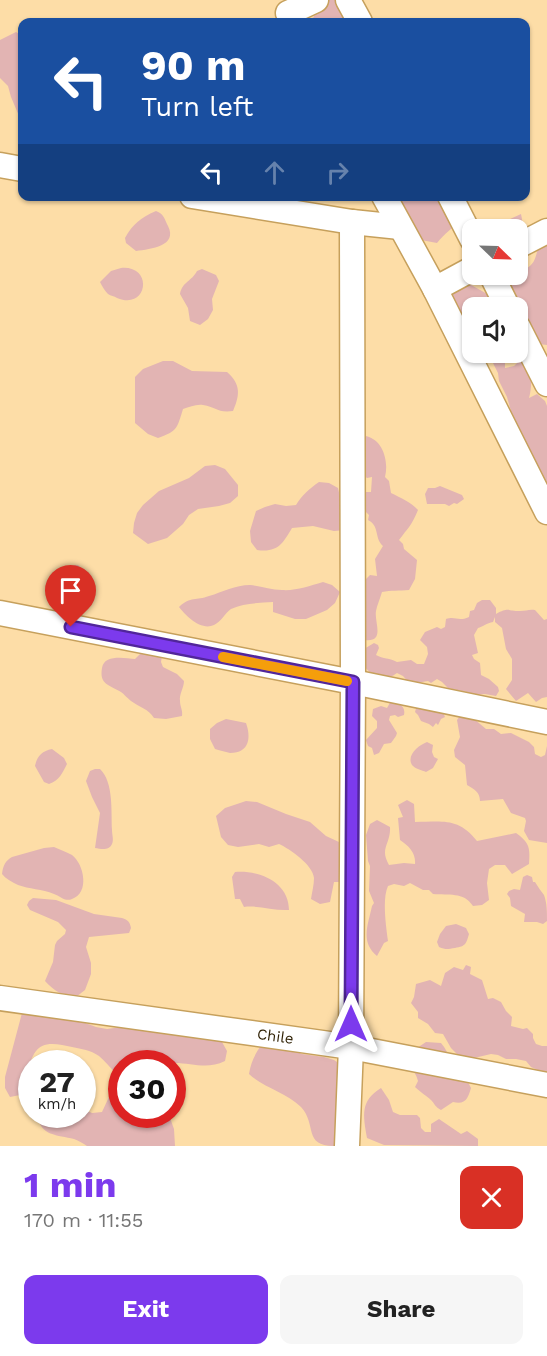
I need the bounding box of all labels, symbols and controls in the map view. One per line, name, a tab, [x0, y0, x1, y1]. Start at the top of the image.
text: 90 m	[141, 41, 245, 90]
icon: left	[42, 42, 120, 120]
text: Turn left	[141, 91, 253, 123]
icon: left	[195, 156, 228, 189]
icon: ahead	[258, 156, 291, 189]
icon: right	[321, 156, 354, 189]
north arrow	[462, 219, 528, 285]
map controls	[462, 219, 528, 363]
button: sound	[462, 297, 528, 363]
pin	[45, 565, 96, 627]
icon: arrive	[54, 574, 87, 607]
position arrow	[319, 992, 383, 1056]
street label: Chile	[256, 1025, 295, 1048]
speed limit sign: 30	[108, 1050, 186, 1128]
text: 27	[39, 1064, 75, 1099]
text: km/h	[38, 1095, 76, 1113]
text: 1 min	[24, 1164, 116, 1206]
button: close	[460, 1166, 523, 1229]
text: 170 m · 11:55	[24, 1208, 144, 1232]
button: Exit	[24, 1275, 268, 1344]
button: Share	[280, 1275, 523, 1344]

